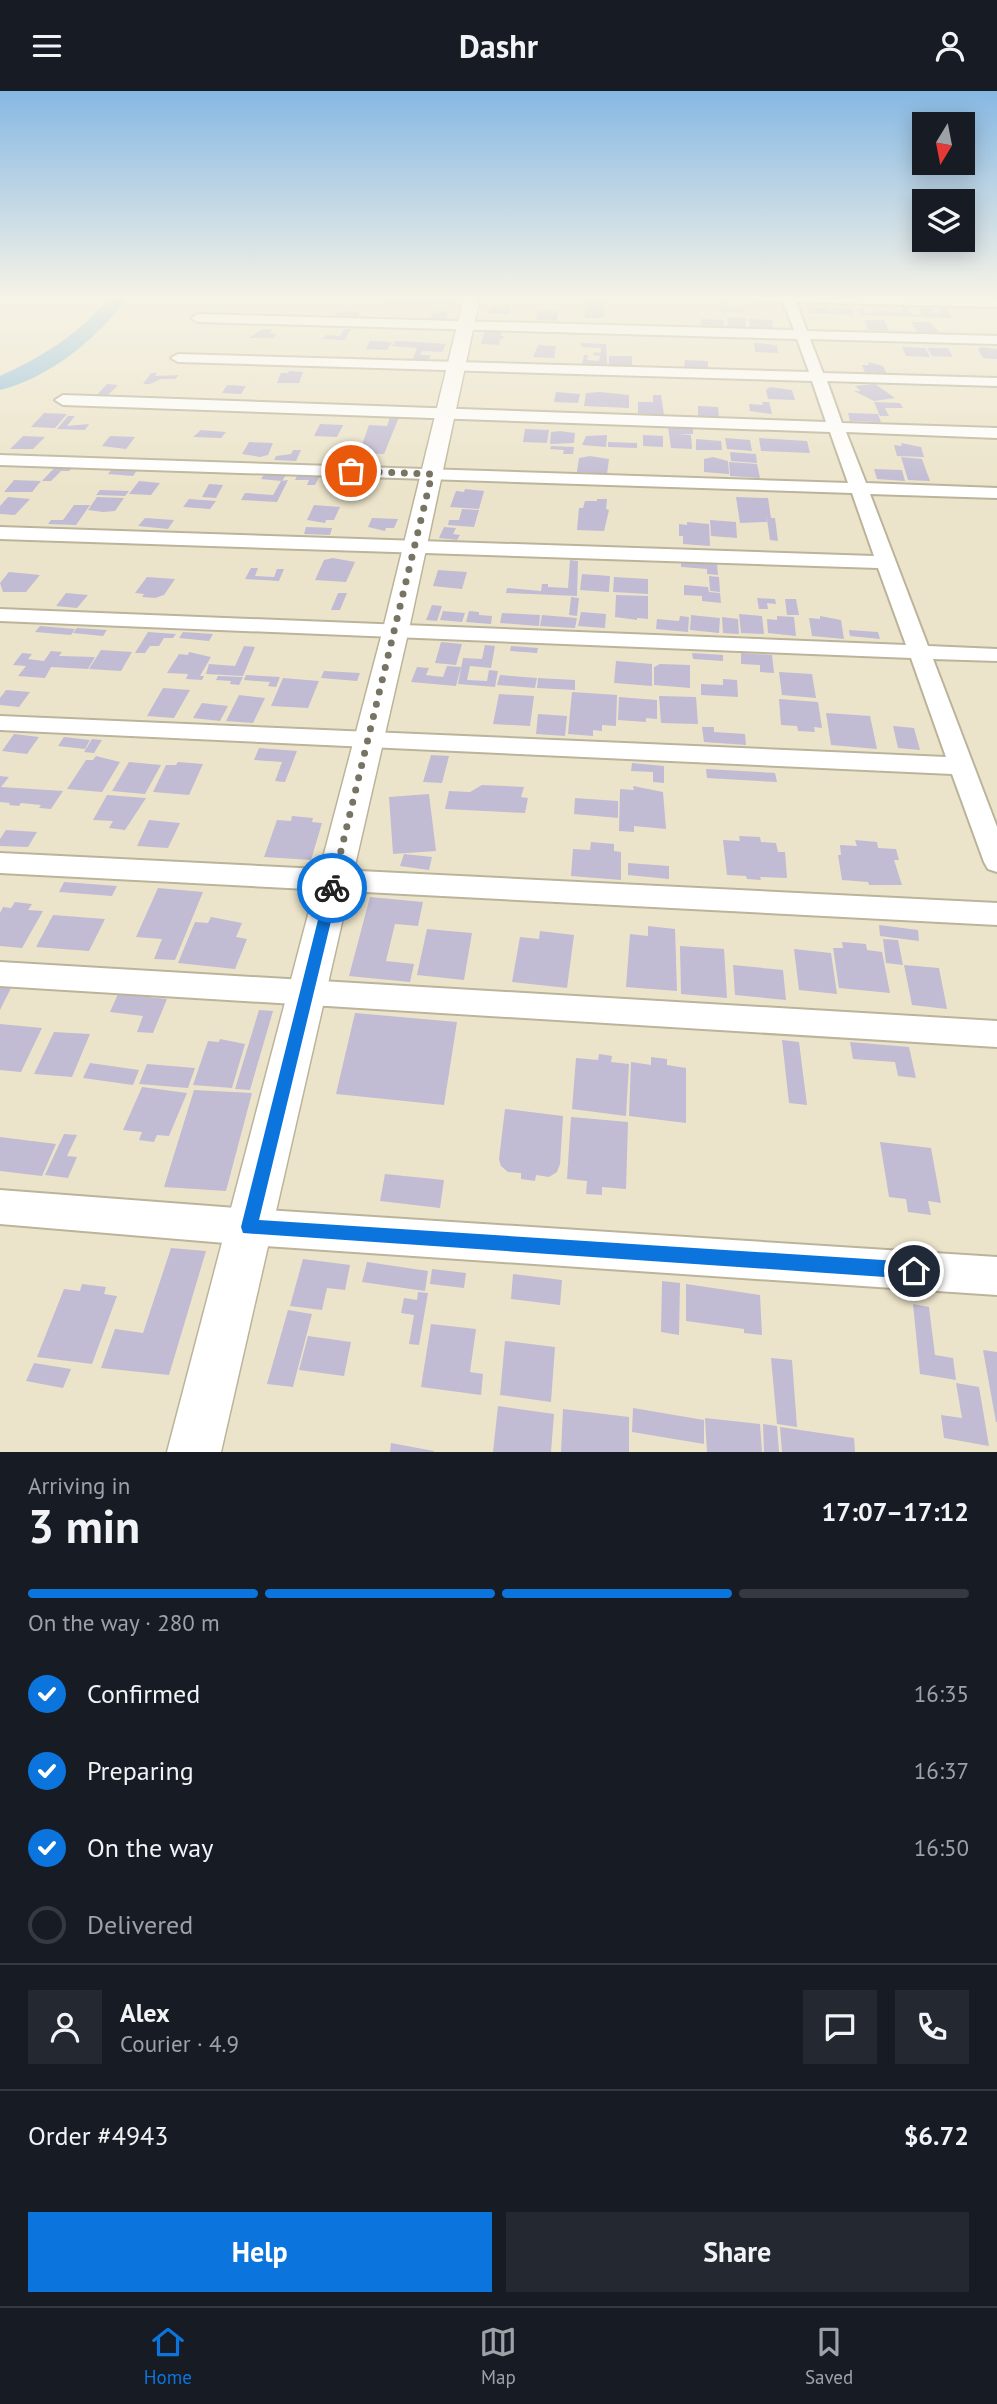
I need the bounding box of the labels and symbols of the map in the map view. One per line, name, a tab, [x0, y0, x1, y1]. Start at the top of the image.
north arrow	[912, 112, 975, 175]
pin	[321, 441, 381, 501]
courier	[297, 853, 367, 923]
pin	[884, 1241, 944, 1301]

